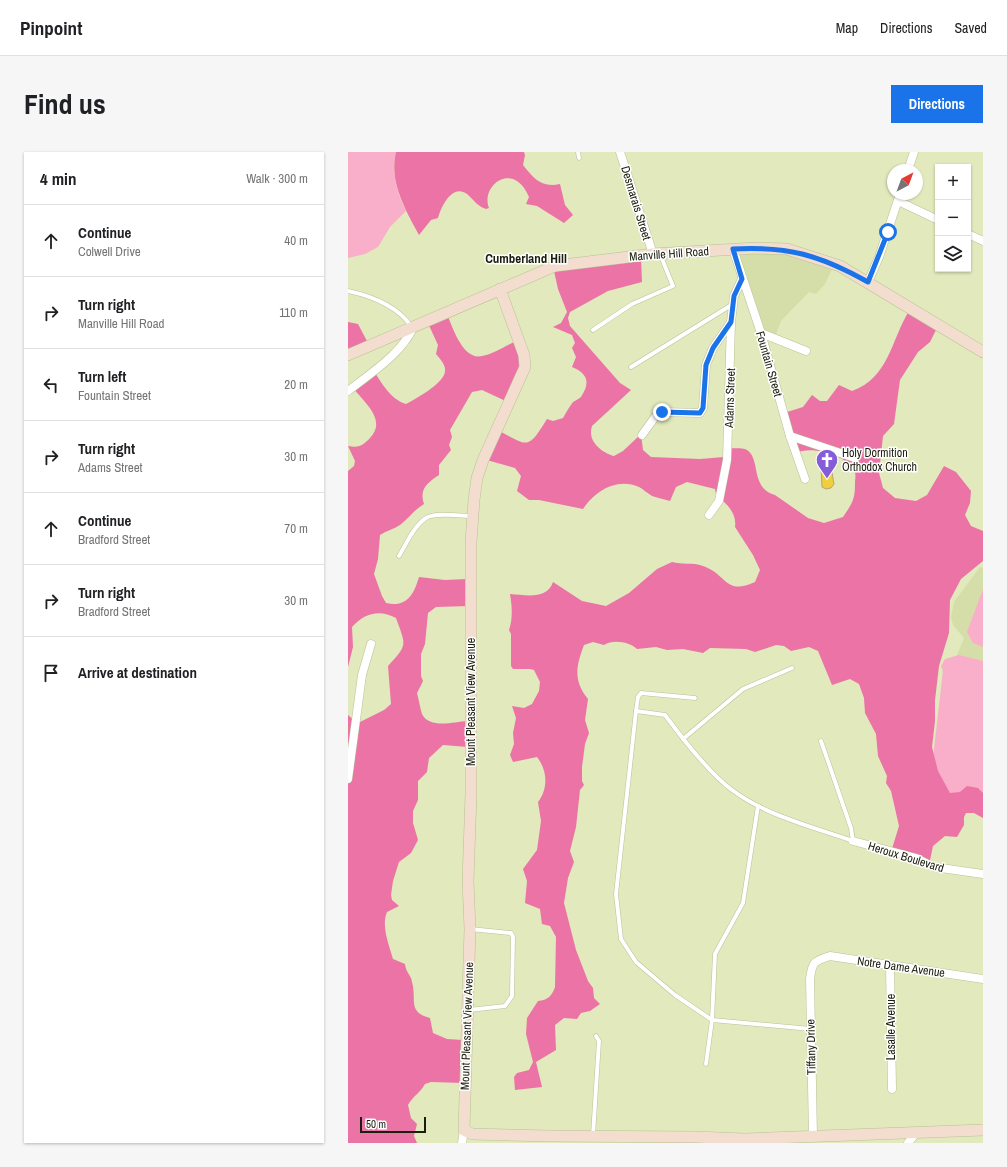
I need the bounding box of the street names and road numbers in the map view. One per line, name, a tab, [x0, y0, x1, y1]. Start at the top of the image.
street label: Desmarais Street	[617, 164, 655, 242]
street label: Manville Hill Road	[629, 243, 709, 265]
street label: Fountain Street	[752, 329, 786, 399]
street label: Adams Street	[721, 368, 739, 429]
street label: Mount Pleasant View Avenue	[463, 638, 479, 766]
street label: Heroux Boulevard	[866, 838, 946, 876]
street label: Notre Dame Avenue	[856, 953, 946, 981]
street label: Mount Pleasant View Avenue	[457, 962, 477, 1090]
street label: Lasalle Avenue	[883, 994, 899, 1060]
street label: Tiffany Drive	[803, 1019, 819, 1075]

